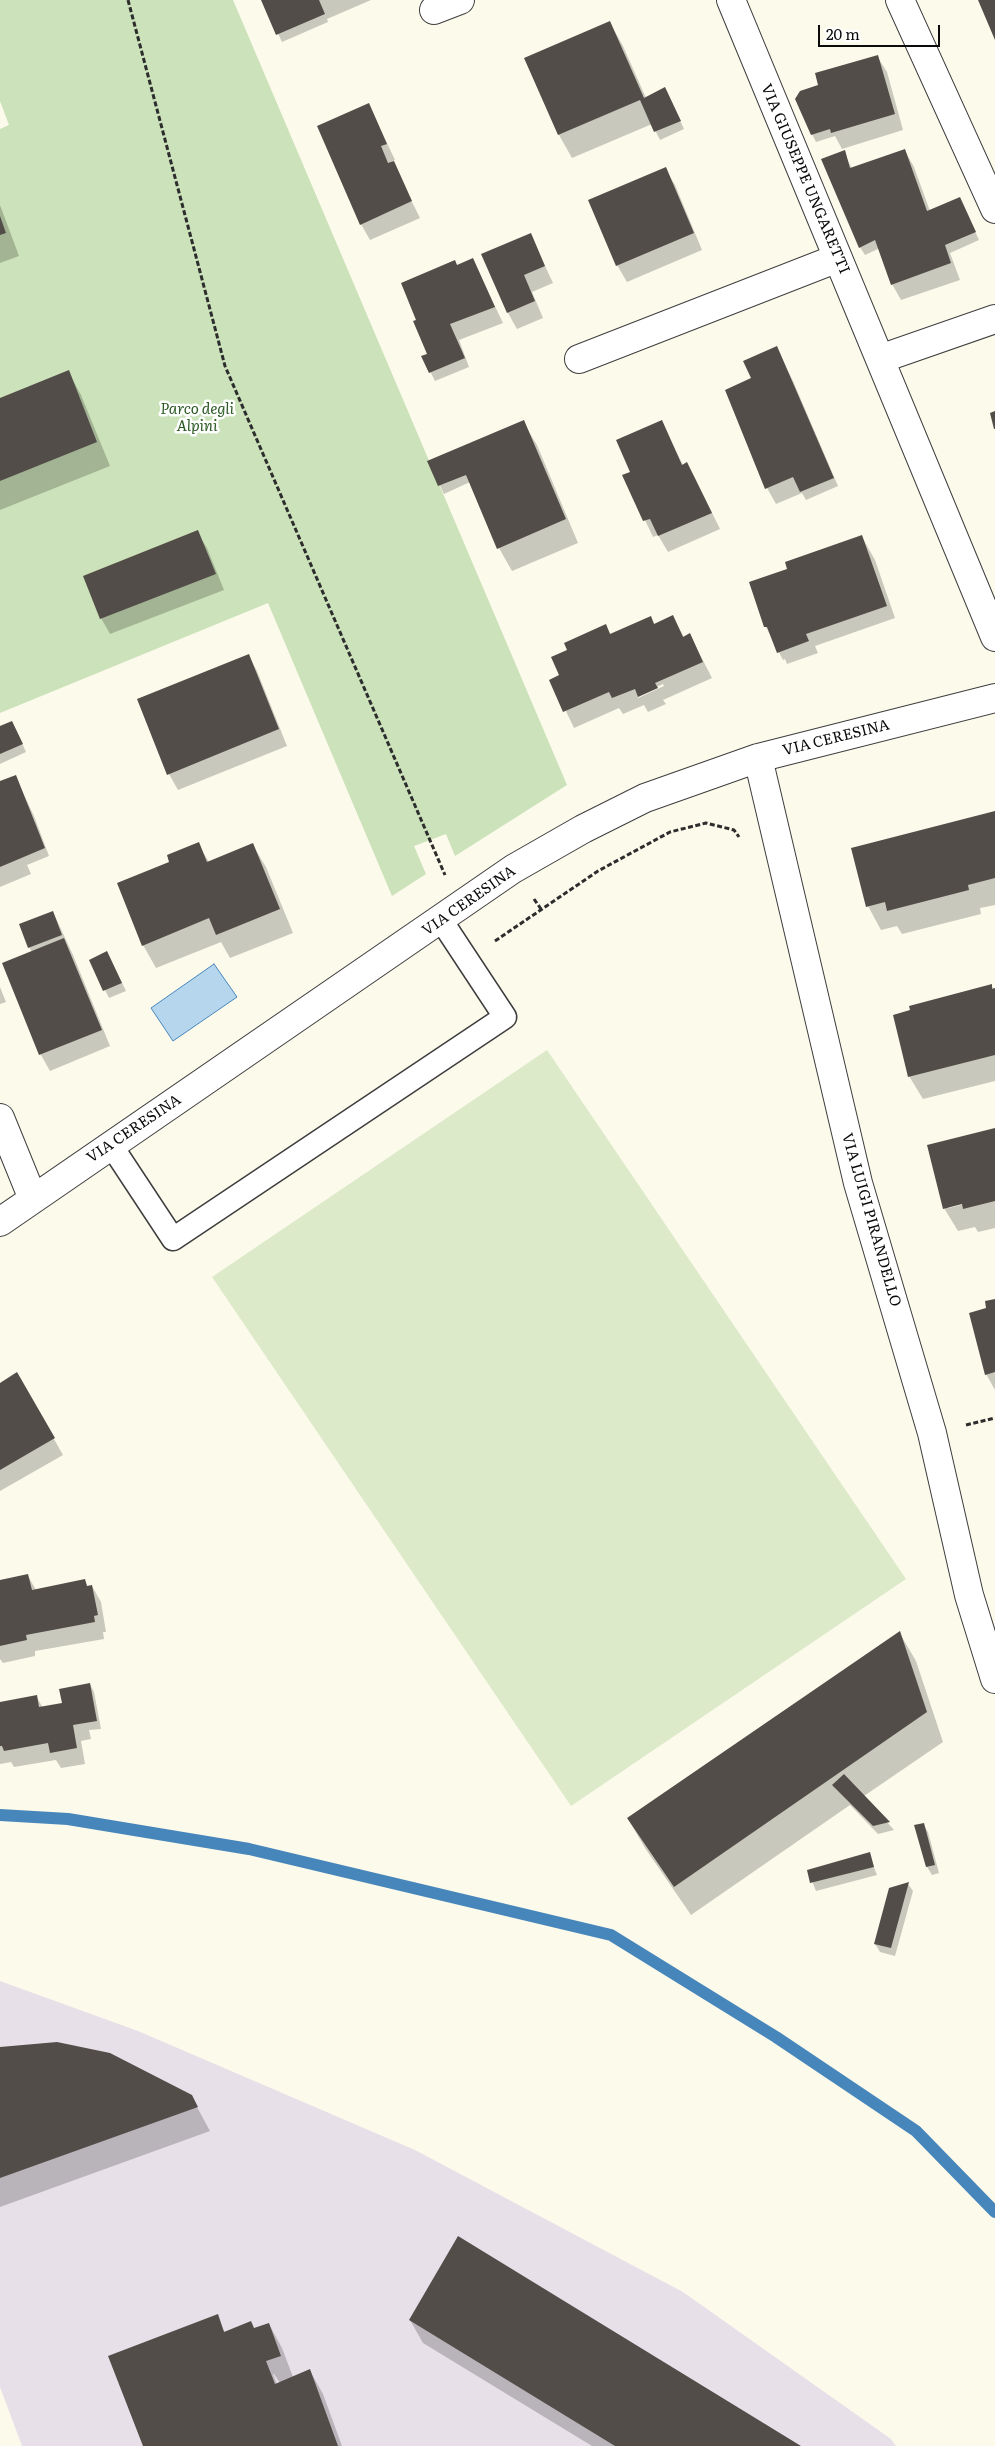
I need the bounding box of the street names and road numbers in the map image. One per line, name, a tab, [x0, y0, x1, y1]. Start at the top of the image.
street label: VIA GIUSEPPE UNGARETTI	[757, 81, 853, 277]
street label: VIA CERESINA	[781, 716, 891, 760]
street label: VIA CERESINA	[419, 862, 519, 940]
street label: VIA CERESINA	[84, 1091, 184, 1167]
street label: VIA LUIGI PIRANDELLO	[838, 1131, 904, 1309]

